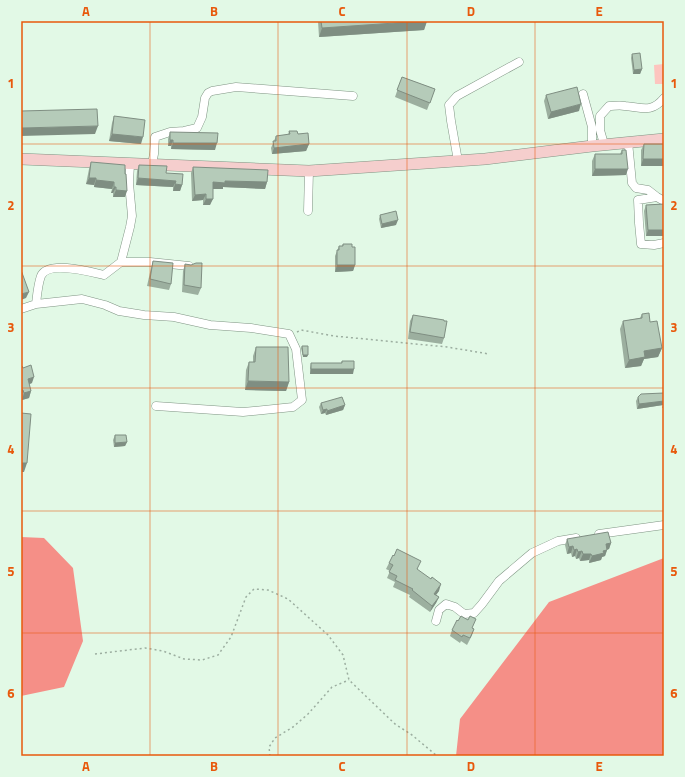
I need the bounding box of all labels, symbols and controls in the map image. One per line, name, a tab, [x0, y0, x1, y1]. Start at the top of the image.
text: A	[82, 1, 90, 21]
text: B	[210, 1, 218, 21]
text: C	[338, 1, 346, 21]
text: D	[467, 1, 475, 21]
text: E	[595, 1, 603, 21]
text: 1	[7, 73, 15, 93]
text: 1	[670, 73, 678, 93]
text: 2	[7, 195, 15, 215]
text: 2	[670, 195, 678, 215]
text: 3	[7, 317, 15, 337]
text: 3	[670, 317, 678, 337]
text: 4	[7, 439, 15, 459]
text: 4	[670, 439, 678, 459]
text: 5	[7, 561, 15, 581]
text: 5	[670, 561, 678, 581]
text: 6	[7, 683, 15, 703]
text: 6	[670, 683, 678, 703]
text: A	[82, 756, 90, 776]
text: B	[210, 756, 218, 776]
text: C	[338, 756, 346, 776]
text: D	[467, 756, 475, 776]
text: E	[595, 756, 603, 776]

